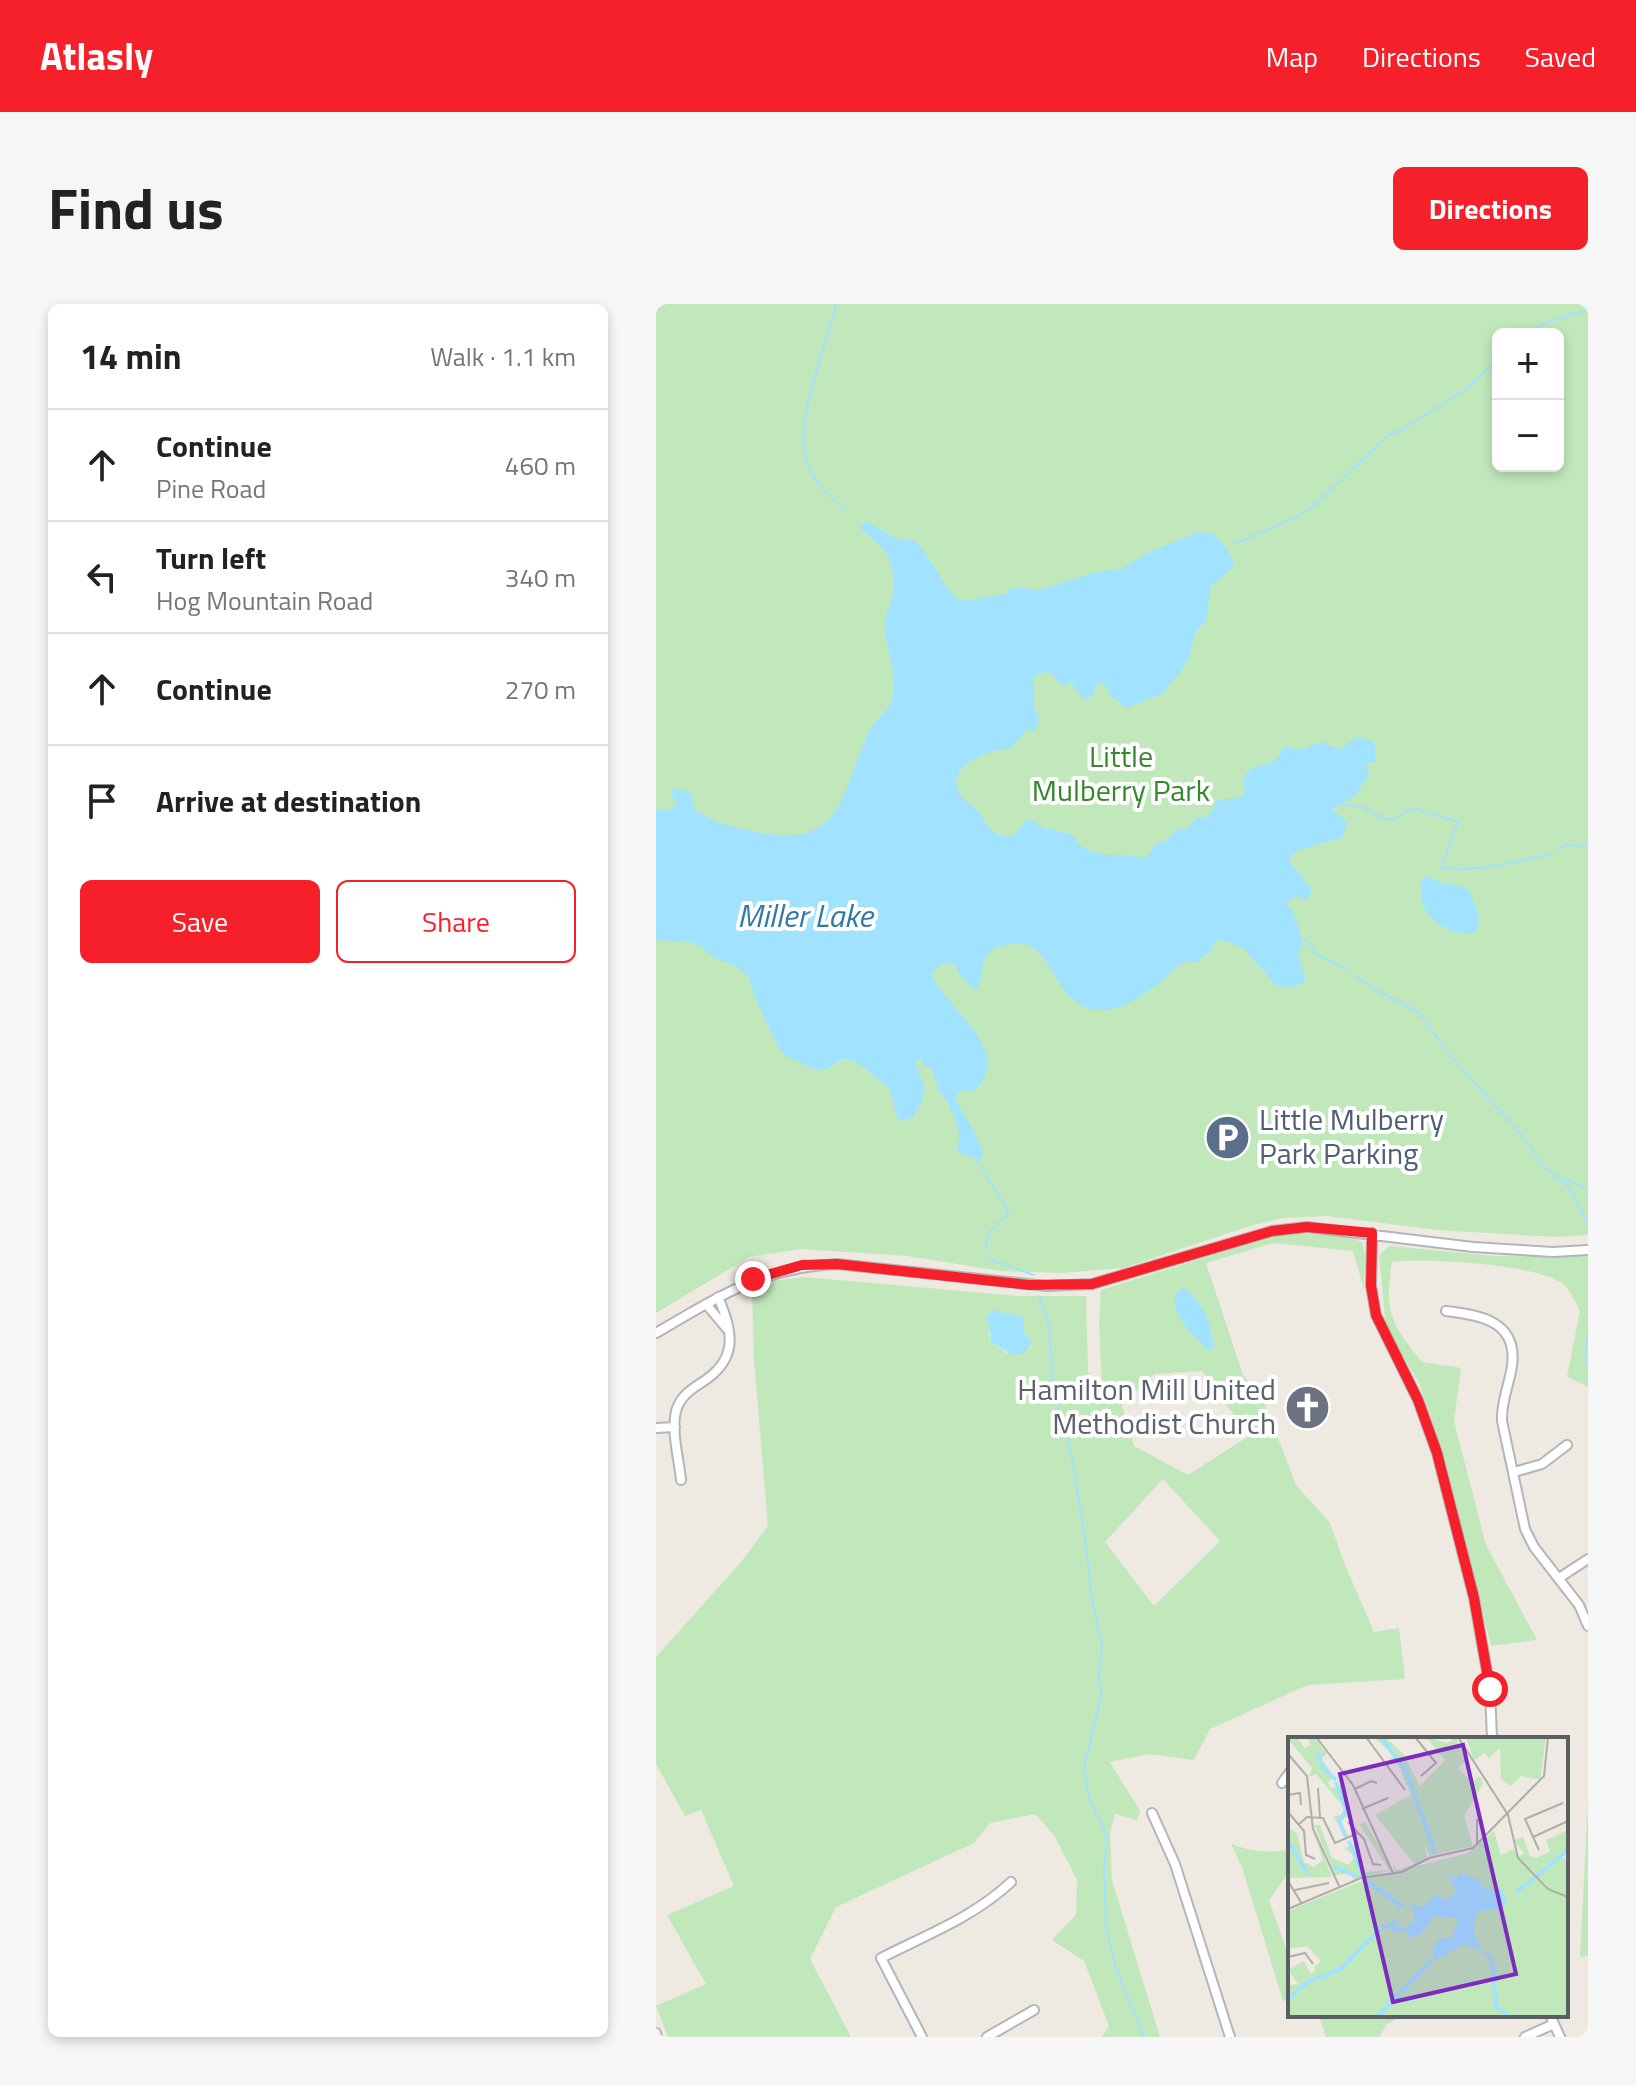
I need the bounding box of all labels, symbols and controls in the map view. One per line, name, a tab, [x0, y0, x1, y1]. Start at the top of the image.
text: Atlasly	[40, 27, 153, 85]
text: Map	[1266, 35, 1318, 78]
text: Directions	[1362, 35, 1481, 78]
text: Saved	[1525, 35, 1596, 78]
text: Find us	[48, 166, 224, 251]
button: Directions	[1393, 167, 1588, 250]
map controls	[1492, 328, 1564, 472]
button: +	[1492, 328, 1564, 400]
text: 14 min	[80, 330, 182, 382]
text: Walk · 1.1 km	[430, 337, 576, 376]
button: −	[1492, 400, 1564, 472]
text: Continue	[156, 423, 272, 469]
icon: ahead	[80, 443, 124, 487]
text: 460 m	[505, 446, 576, 485]
text: Pine Road	[156, 469, 266, 508]
text: Turn left	[156, 535, 266, 581]
icon: left	[80, 555, 124, 599]
text: 340 m	[505, 558, 576, 597]
text: Hog Mountain Road	[156, 581, 373, 620]
text: Continue	[156, 666, 272, 712]
icon: ahead	[80, 667, 124, 711]
text: 270 m	[505, 670, 576, 709]
park label: Little Mulberry Park	[1032, 733, 1210, 813]
text: Arrive at destination	[156, 778, 421, 824]
icon: arrive	[80, 779, 124, 823]
button: Save	[80, 880, 320, 963]
button: Share	[336, 880, 576, 963]
water label: Miller Lake	[737, 891, 875, 939]
place label: Little Mulberry Park Parking	[1259, 1096, 1444, 1176]
parking icon: Little Mulberry Park Parking	[1204, 1113, 1252, 1161]
route end	[735, 1261, 771, 1297]
place label: Hamilton Mill United Methodist Church	[1017, 1366, 1276, 1446]
church icon: Hamilton Mill United Methodist Church	[1283, 1383, 1331, 1431]
route start	[1472, 1671, 1508, 1707]
inset map	[1288, 1737, 1568, 2017]

